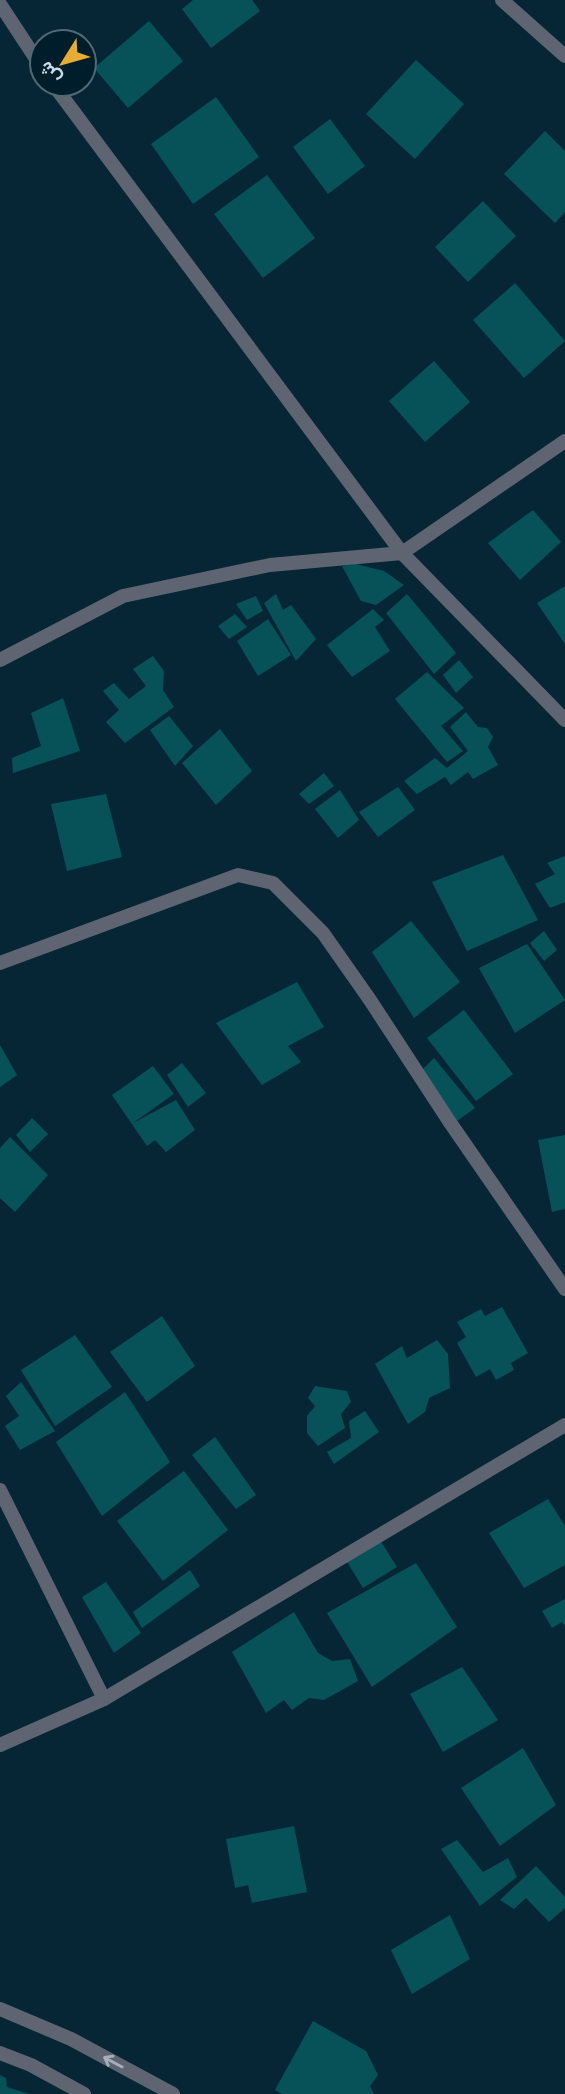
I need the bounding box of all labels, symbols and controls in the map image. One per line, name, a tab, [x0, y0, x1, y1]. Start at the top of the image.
north arrow	[28, 28, 98, 98]
text: ش	[33, 57, 66, 90]
one-way arrow	[103, 2054, 124, 2068]

